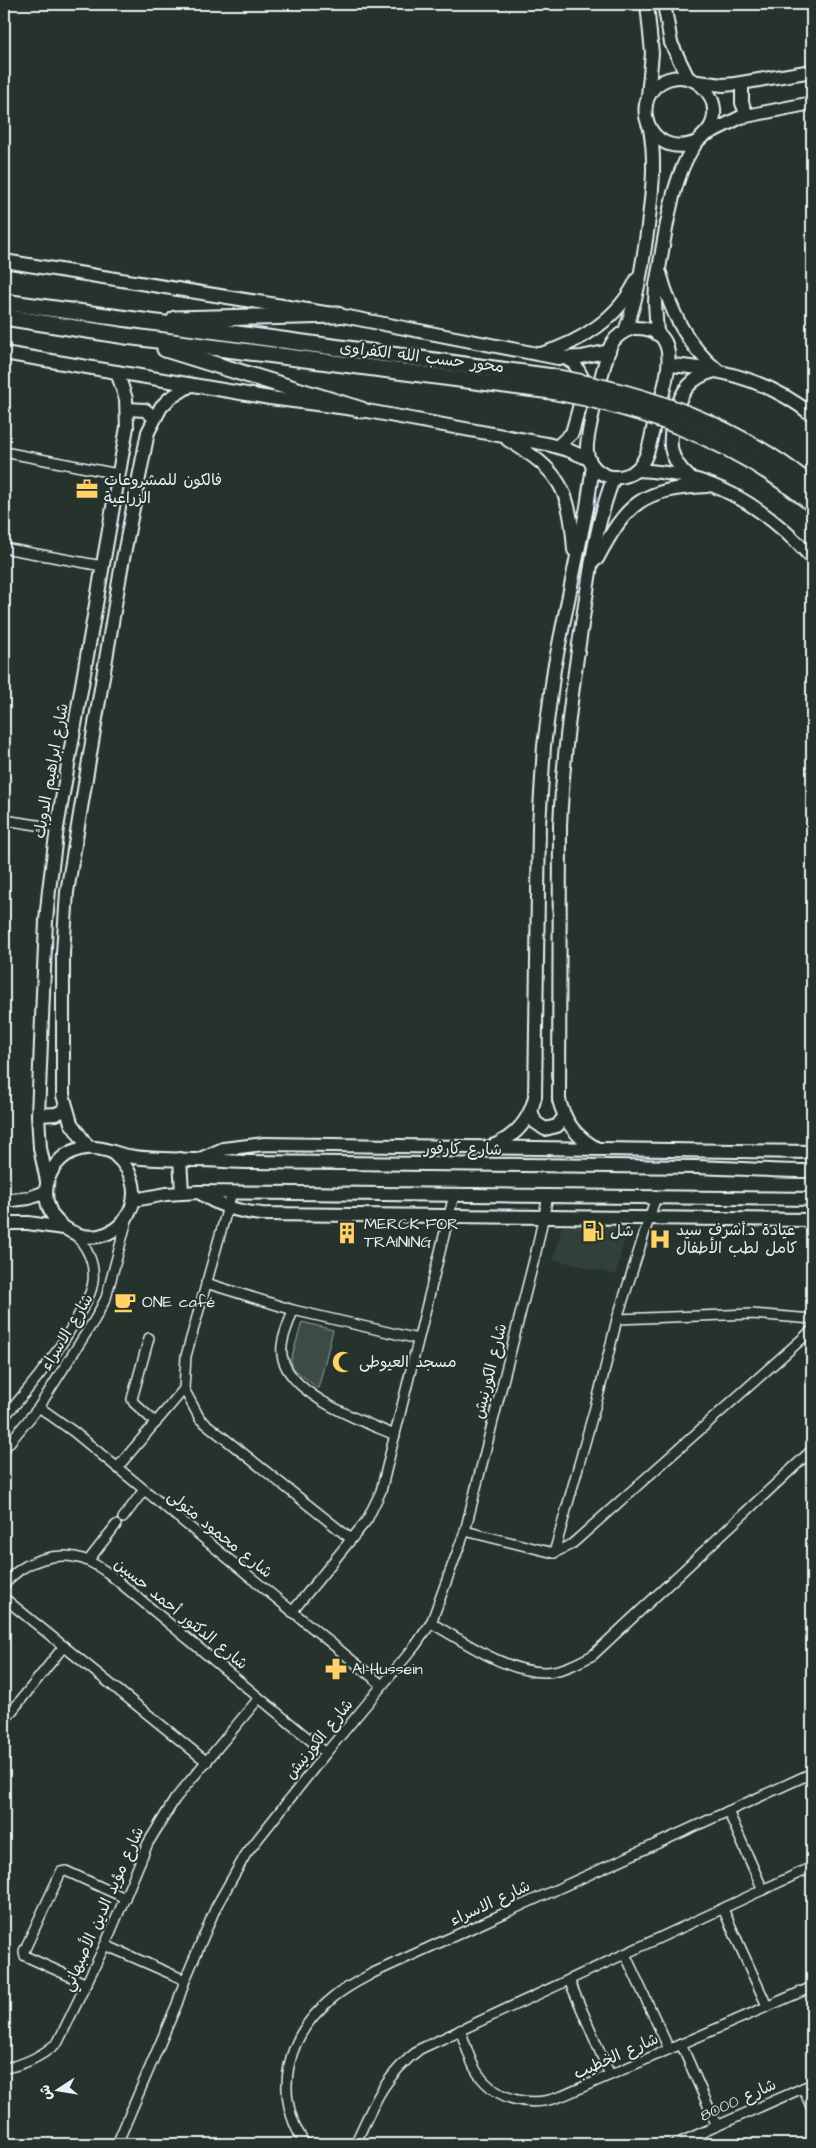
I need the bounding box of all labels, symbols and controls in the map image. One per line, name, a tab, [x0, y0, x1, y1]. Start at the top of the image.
street label: محور حسب الله الكفراوى	[339, 336, 505, 378]
place label: فالكون للمشروعات الزراعية	[104, 469, 222, 509]
office icon: فالكون للمشروعات الزراعية	[74, 476, 100, 502]
street label: شارع ابراهيم الدوبك	[28, 702, 75, 841]
street label: شارع كارفور	[423, 1137, 502, 1161]
place label: MERCK FOR TRAINING	[364, 1213, 459, 1253]
fuel station icon: شل	[580, 1218, 606, 1244]
place label: عيادة د.أشرف سيد كامل لطب الأطفال	[676, 1219, 797, 1259]
building icon: MERCK FOR TRAINING	[334, 1220, 360, 1246]
place label: شل	[610, 1220, 634, 1242]
hospital icon: عيادة د.أشرف سيد كامل لطب الأطفال	[647, 1226, 673, 1252]
street label: شارع الاسراء	[35, 1289, 99, 1375]
cafe icon: ONE café	[112, 1289, 138, 1315]
place label: ONE café	[142, 1291, 215, 1313]
street label: شارع الكورنيش	[468, 1321, 512, 1421]
mosque icon: مسجد العيوطى	[330, 1349, 356, 1375]
place label: مسجد العيوطى	[359, 1351, 457, 1373]
street label: شارع محمود متولى	[163, 1485, 277, 1583]
street label: شارع الدكتور أحمد حسين	[110, 1553, 252, 1675]
pharmacy icon: Al-Hussein	[323, 1656, 349, 1682]
place label: Al-Hussein	[352, 1658, 423, 1680]
street label: شارع الكورنيش	[280, 1694, 358, 1784]
street label: شارع مؤيد الدين الأصبهاني	[57, 1823, 152, 1996]
street label: شارع الاسراء	[446, 1875, 534, 1931]
street label: شارع الخطيب	[570, 2027, 662, 2085]
north arrow	[32, 2066, 82, 2116]
street label: شارع 8000	[696, 2073, 780, 2127]
text: ش	[35, 2083, 58, 2102]

